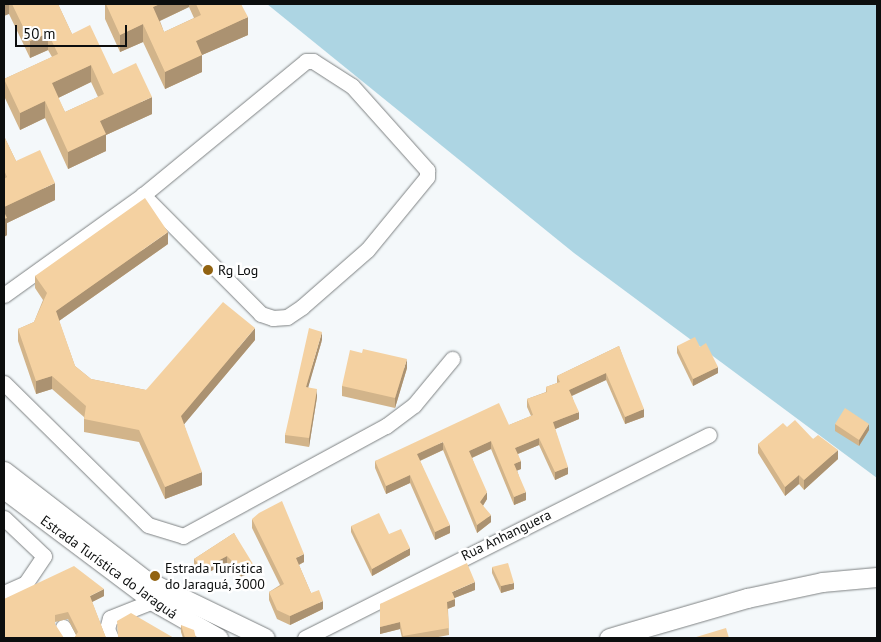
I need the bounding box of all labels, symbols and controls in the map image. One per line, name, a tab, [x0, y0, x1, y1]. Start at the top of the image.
scale bar	[18, 15, 130, 47]
text: 50 m	[23, 24, 56, 43]
place label: Rg Log	[218, 262, 258, 278]
marker: Rg Log	[202, 264, 214, 276]
street label: Rua Anhanguera	[458, 506, 554, 564]
street label: Estrada Turística do Jaraguá	[37, 512, 181, 622]
place label: Estrada Turística do Jaraguá, 3000	[165, 560, 266, 592]
marker: Estrada Turística do Jaraguá, 3000	[149, 570, 161, 582]

